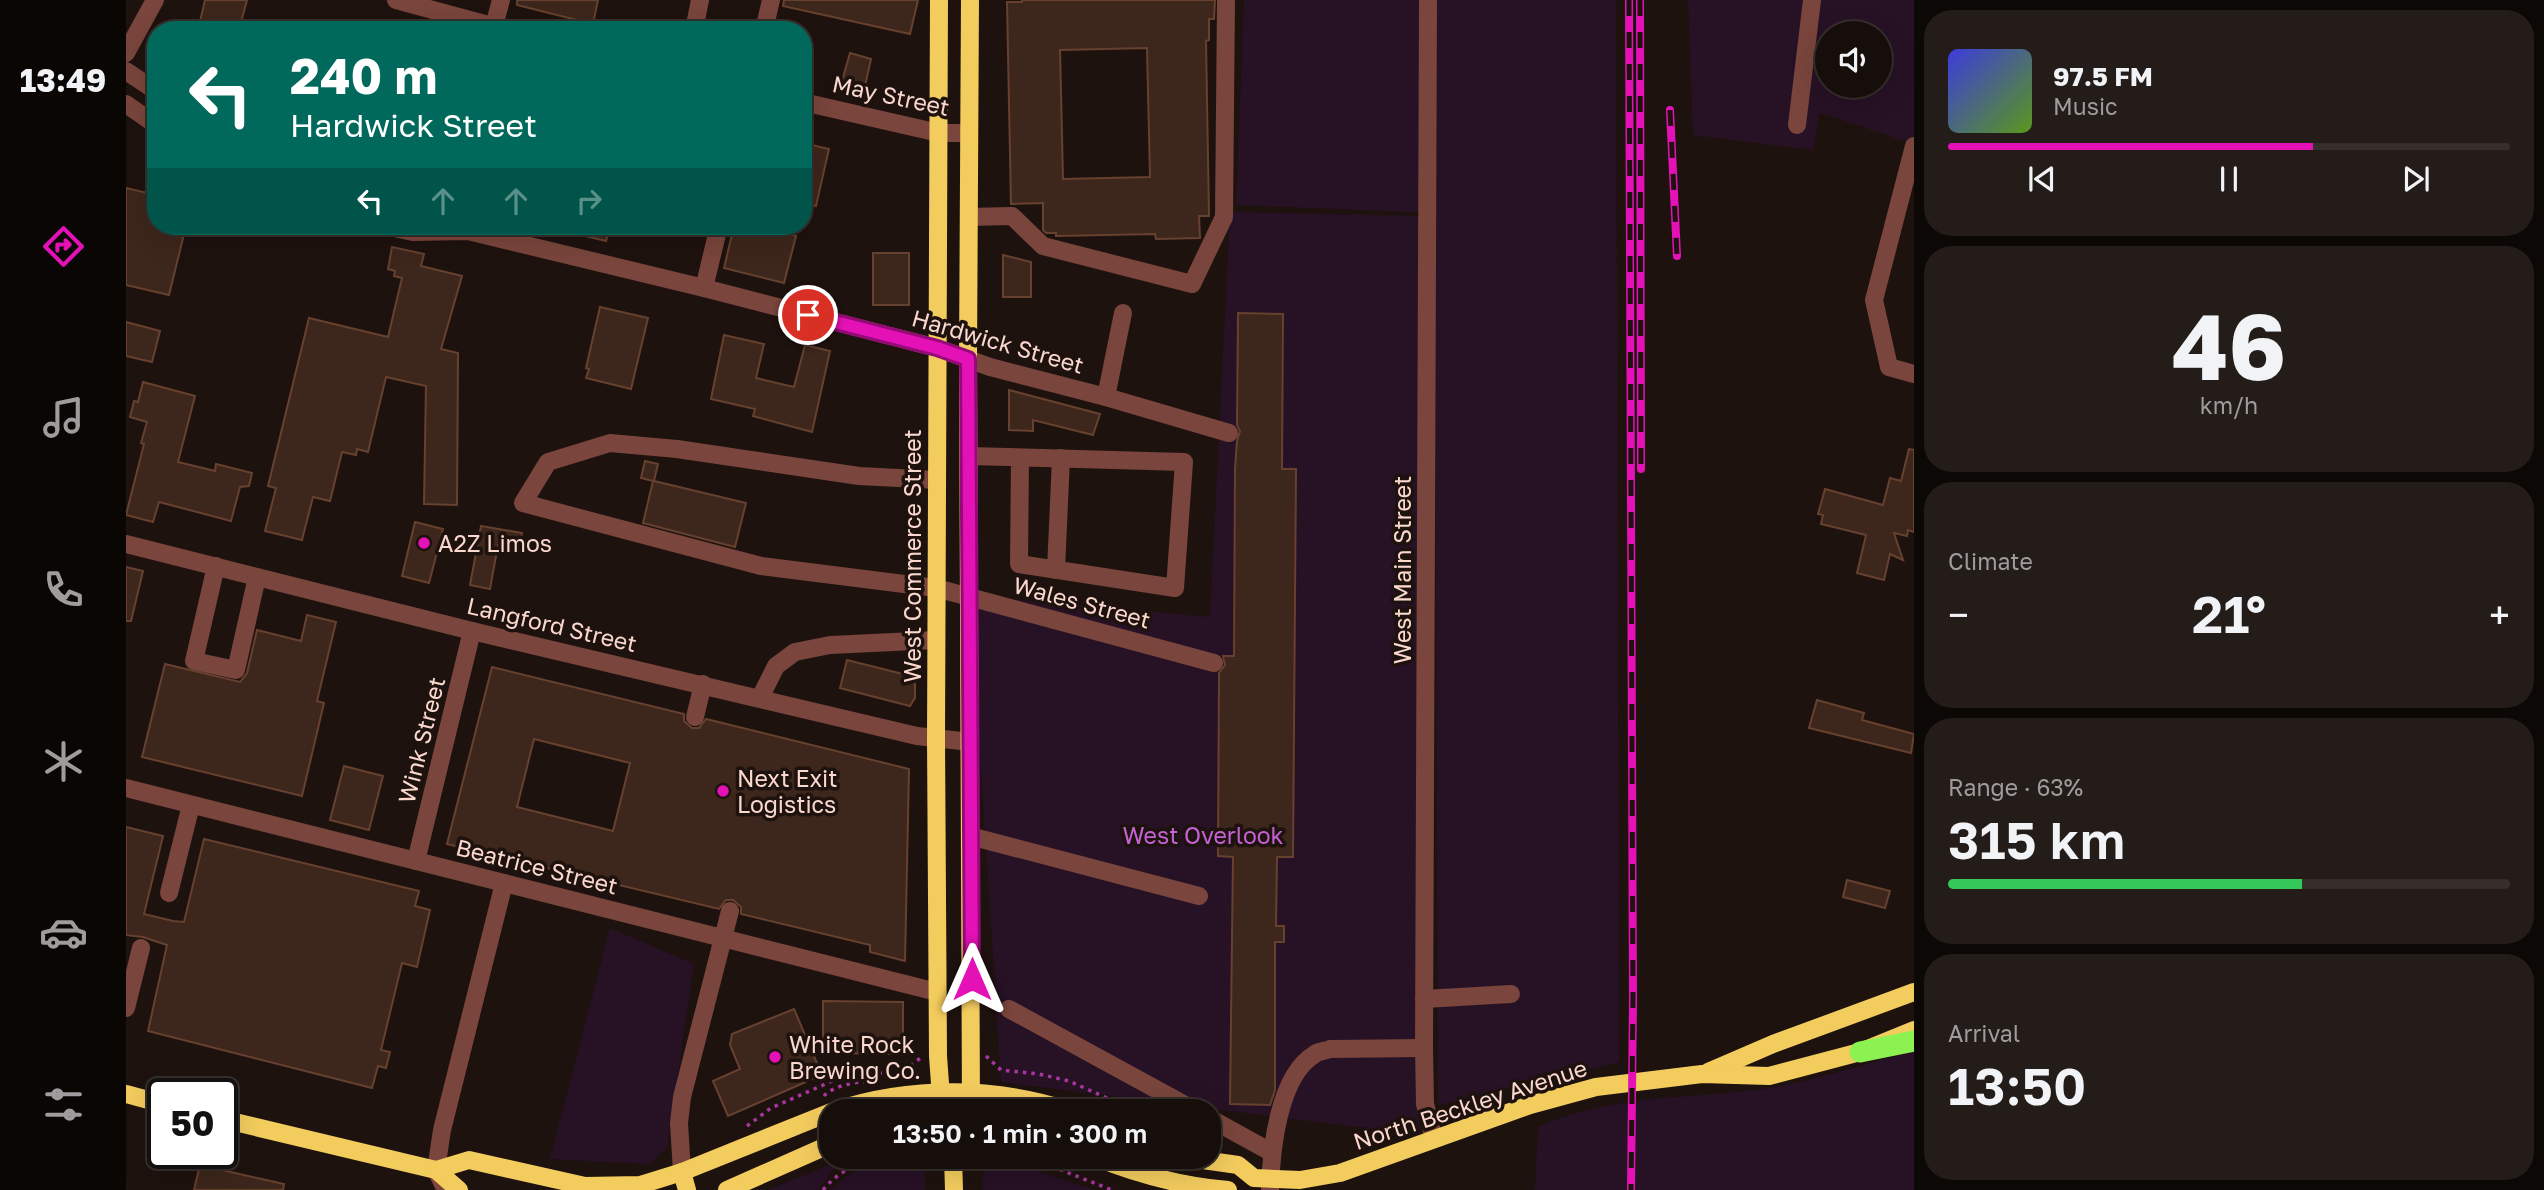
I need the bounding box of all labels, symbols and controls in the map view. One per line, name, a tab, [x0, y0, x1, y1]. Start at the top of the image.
map controls	[1815, 21, 1892, 98]
button: sound	[1815, 21, 1892, 98]
text: 240 m	[290, 46, 438, 105]
icon: left	[175, 49, 266, 140]
text: 13:49	[20, 61, 106, 99]
text: 97.5 FM	[2053, 61, 2153, 92]
street label: May Street	[830, 69, 952, 121]
text: Music	[2053, 92, 2118, 120]
text: Hardwick Street	[290, 106, 537, 144]
icon: previous	[2023, 160, 2061, 198]
icon: pause	[2210, 160, 2248, 198]
icon: next	[2397, 160, 2435, 198]
icon: left	[351, 182, 389, 220]
icon: ahead	[424, 182, 462, 220]
icon: ahead	[497, 182, 535, 220]
icon: right	[570, 182, 608, 220]
icon: directions	[39, 222, 88, 271]
pin	[778, 285, 838, 345]
text: 46	[2172, 291, 2286, 400]
icon: arrive	[789, 296, 827, 334]
street label: Hardwick Street	[909, 303, 1087, 379]
text: km/h	[2200, 391, 2258, 419]
icon: music	[39, 393, 88, 442]
street label: West Commerce Street	[898, 429, 926, 683]
street label: West Main Street	[1388, 476, 1416, 664]
place label: A2Z Limos	[438, 529, 552, 557]
marker: A2Z Limos	[416, 535, 432, 551]
text: Climate	[1948, 547, 2033, 575]
icon: phone	[39, 565, 88, 614]
street label: Wales Street	[1010, 570, 1154, 634]
text: 21°	[2192, 582, 2266, 644]
street label: Langford Street	[464, 591, 640, 657]
text: −	[1948, 592, 1969, 637]
text: +	[2489, 592, 2510, 637]
street label: Wink Street	[392, 674, 450, 806]
icon: climate	[39, 737, 88, 786]
place label: Next Exit Logistics	[737, 764, 837, 818]
text: Range · 63%	[1948, 773, 2083, 801]
marker: Next Exit Logistics	[715, 783, 731, 799]
text: 315 km	[1948, 808, 2125, 870]
park label: West Overlook	[1122, 821, 1284, 849]
street label: Beatrice Street	[453, 832, 621, 900]
icon: car	[39, 908, 88, 957]
position arrow	[935, 942, 1009, 1016]
text: Arrival	[1948, 1019, 2020, 1047]
place label: White Rock Brewing Co.	[789, 1030, 921, 1084]
marker: White Rock Brewing Co.	[767, 1049, 783, 1065]
street label: North Beckley Avenue	[1350, 1053, 1590, 1155]
text: 13:50	[1948, 1054, 2086, 1116]
speed limit sign: 50	[147, 1078, 238, 1169]
icon: filters	[39, 1080, 88, 1129]
text: 13:50 · 1 min · 300 m	[893, 1118, 1147, 1149]

